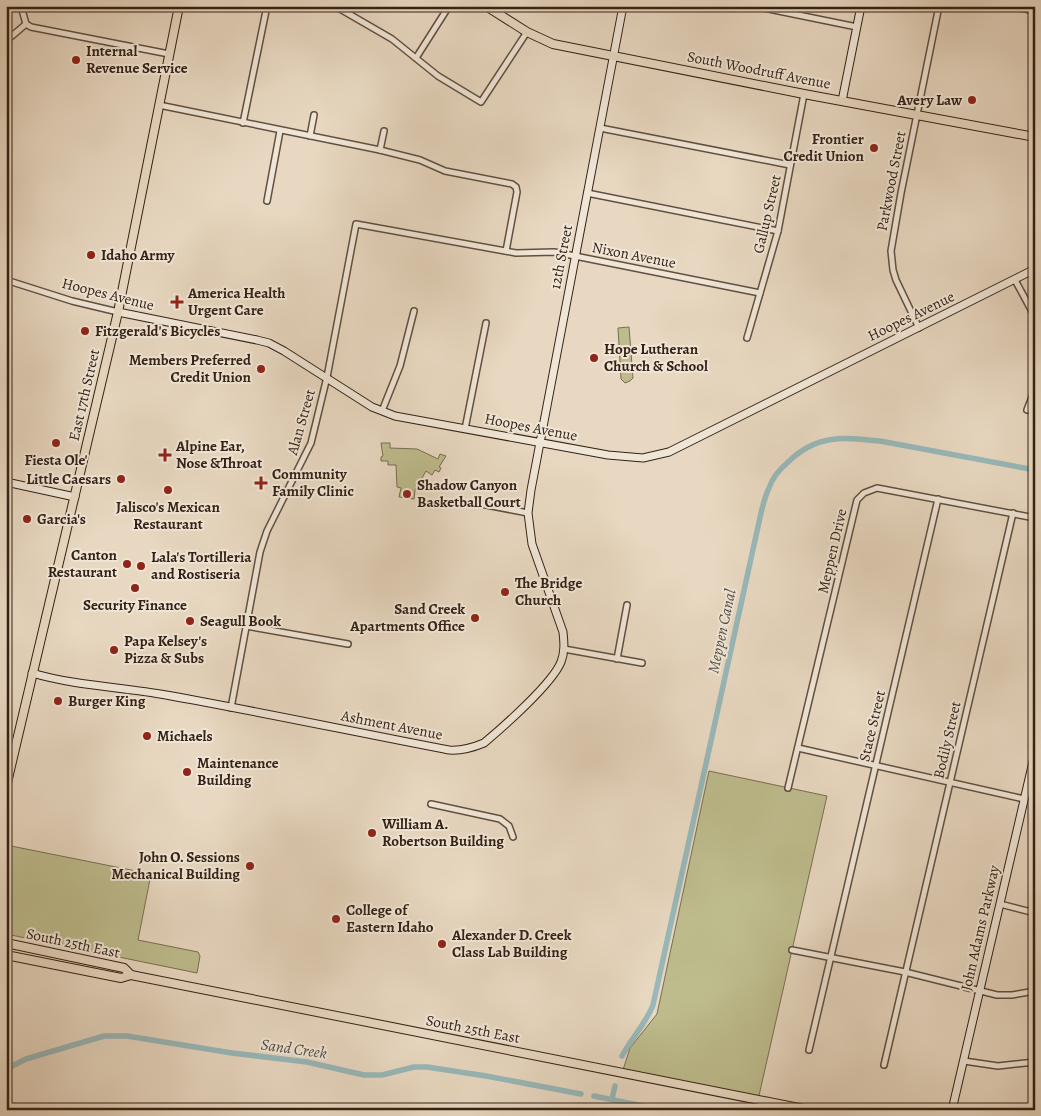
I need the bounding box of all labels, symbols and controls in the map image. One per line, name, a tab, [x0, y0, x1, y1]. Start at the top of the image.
place label: Internal Revenue Service	[86, 41, 188, 78]
street label: South Woodruff Avenue	[685, 46, 833, 94]
marker: Internal Revenue Service	[70, 54, 82, 66]
place label: Avery Law	[896, 90, 963, 110]
marker: Avery Law	[966, 94, 978, 106]
place label: Frontier Credit Union	[783, 129, 865, 166]
street label: Parkwood Street	[872, 129, 910, 233]
marker: Frontier Credit Union	[868, 142, 880, 154]
street label: Gallup Street	[748, 173, 786, 255]
street label: 12th Street	[545, 223, 577, 291]
street label: Nixon Avenue	[590, 237, 678, 273]
place label: Idaho Army	[101, 245, 176, 265]
marker: Idaho Army	[85, 249, 97, 261]
street label: Hoopes Avenue	[60, 273, 156, 315]
place label: America Health Urgent Care	[187, 283, 285, 320]
street label: Hoopes Avenue	[864, 286, 958, 346]
marker: America Health Urgent Care	[170, 295, 184, 309]
place label: Fitzgerald's Bicycles	[95, 321, 220, 341]
marker: Fitzgerald's Bicycles	[79, 325, 91, 337]
place label: Hope Lutheran Church & School	[604, 339, 708, 376]
street label: East 17th Street	[64, 347, 104, 443]
place label: Members Preferred Credit Union	[129, 350, 252, 387]
marker: Hope Lutheran Church & School	[588, 352, 600, 364]
marker: Members Preferred Credit Union	[255, 363, 267, 375]
street label: Alan Street	[282, 387, 320, 458]
street label: Hoopes Avenue	[483, 408, 579, 446]
place label: Alpine Ear, Nose &Throat	[175, 436, 262, 473]
marker: Fiesta Ole'	[50, 437, 62, 449]
marker: Alpine Ear, Nose &Throat	[158, 448, 172, 462]
place label: Fiesta Ole'	[24, 450, 88, 470]
place label: Community Family Clinic	[272, 464, 354, 501]
place label: Little Caesars	[26, 469, 111, 489]
marker: Little Caesars	[115, 473, 127, 485]
place label: Shadow Canyon Basketball Court	[417, 475, 521, 512]
marker: Community Family Clinic	[254, 476, 268, 490]
marker: Jalisco's Mexican Restaurant	[162, 484, 174, 496]
marker: Shadow Canyon Basketball Court	[401, 488, 413, 500]
place label: Jalisco's Mexican Restaurant	[116, 497, 221, 534]
street label: Meppen Drive	[813, 506, 852, 595]
place label: Garcia's	[37, 509, 86, 529]
marker: Garcia's	[21, 513, 33, 525]
place label: Canton Restaurant	[48, 545, 118, 582]
place label: Lala's Tortilleria and Rostiseria	[151, 547, 252, 584]
marker: Canton Restaurant	[121, 558, 133, 570]
marker: Lala's Tortilleria and Rostiseria	[135, 560, 147, 572]
place label: The Bridge Church	[515, 573, 582, 610]
marker: Security Finance	[129, 582, 141, 594]
marker: The Bridge Church	[499, 586, 511, 598]
water label: Meppen Canal	[702, 587, 742, 675]
place label: Security Finance	[83, 595, 187, 615]
place label: Sand Creek Apartments Office	[349, 599, 465, 636]
place label: Seagull Book	[200, 611, 281, 631]
marker: Sand Creek Apartments Office	[469, 612, 481, 624]
marker: Seagull Book	[184, 615, 196, 627]
place label: Papa Kelsey's Pizza & Subs	[124, 631, 207, 668]
marker: Papa Kelsey's Pizza & Subs	[108, 644, 120, 656]
street label: Stace Street	[854, 688, 890, 764]
place label: Burger King	[68, 691, 146, 711]
marker: Burger King	[52, 695, 64, 707]
street label: Bodily Street	[928, 699, 966, 781]
street label: Ashment Avenue	[339, 705, 445, 745]
place label: Michaels	[157, 726, 213, 746]
marker: Michaels	[141, 730, 153, 742]
place label: Maintenance Building	[197, 753, 279, 790]
marker: Maintenance Building	[181, 766, 193, 778]
place label: William A. Robertson Building	[381, 814, 504, 851]
marker: William A. Robertson Building	[366, 827, 378, 839]
place label: John O. Sessions Mechanical Building	[112, 847, 240, 884]
marker: John O. Sessions Mechanical Building	[244, 860, 256, 872]
street label: John Adams Parkway	[956, 863, 1004, 993]
place label: College of Eastern Idaho	[346, 900, 434, 937]
marker: College of Eastern Idaho	[330, 913, 342, 925]
street label: South 25th East	[24, 923, 122, 963]
place label: Alexander D. Creek Class Lab Building	[451, 925, 572, 962]
marker: Alexander D. Creek Class Lab Building	[436, 938, 448, 950]
street label: South 25th East	[424, 1010, 522, 1048]
water label: Sand Creek	[259, 1033, 328, 1065]

